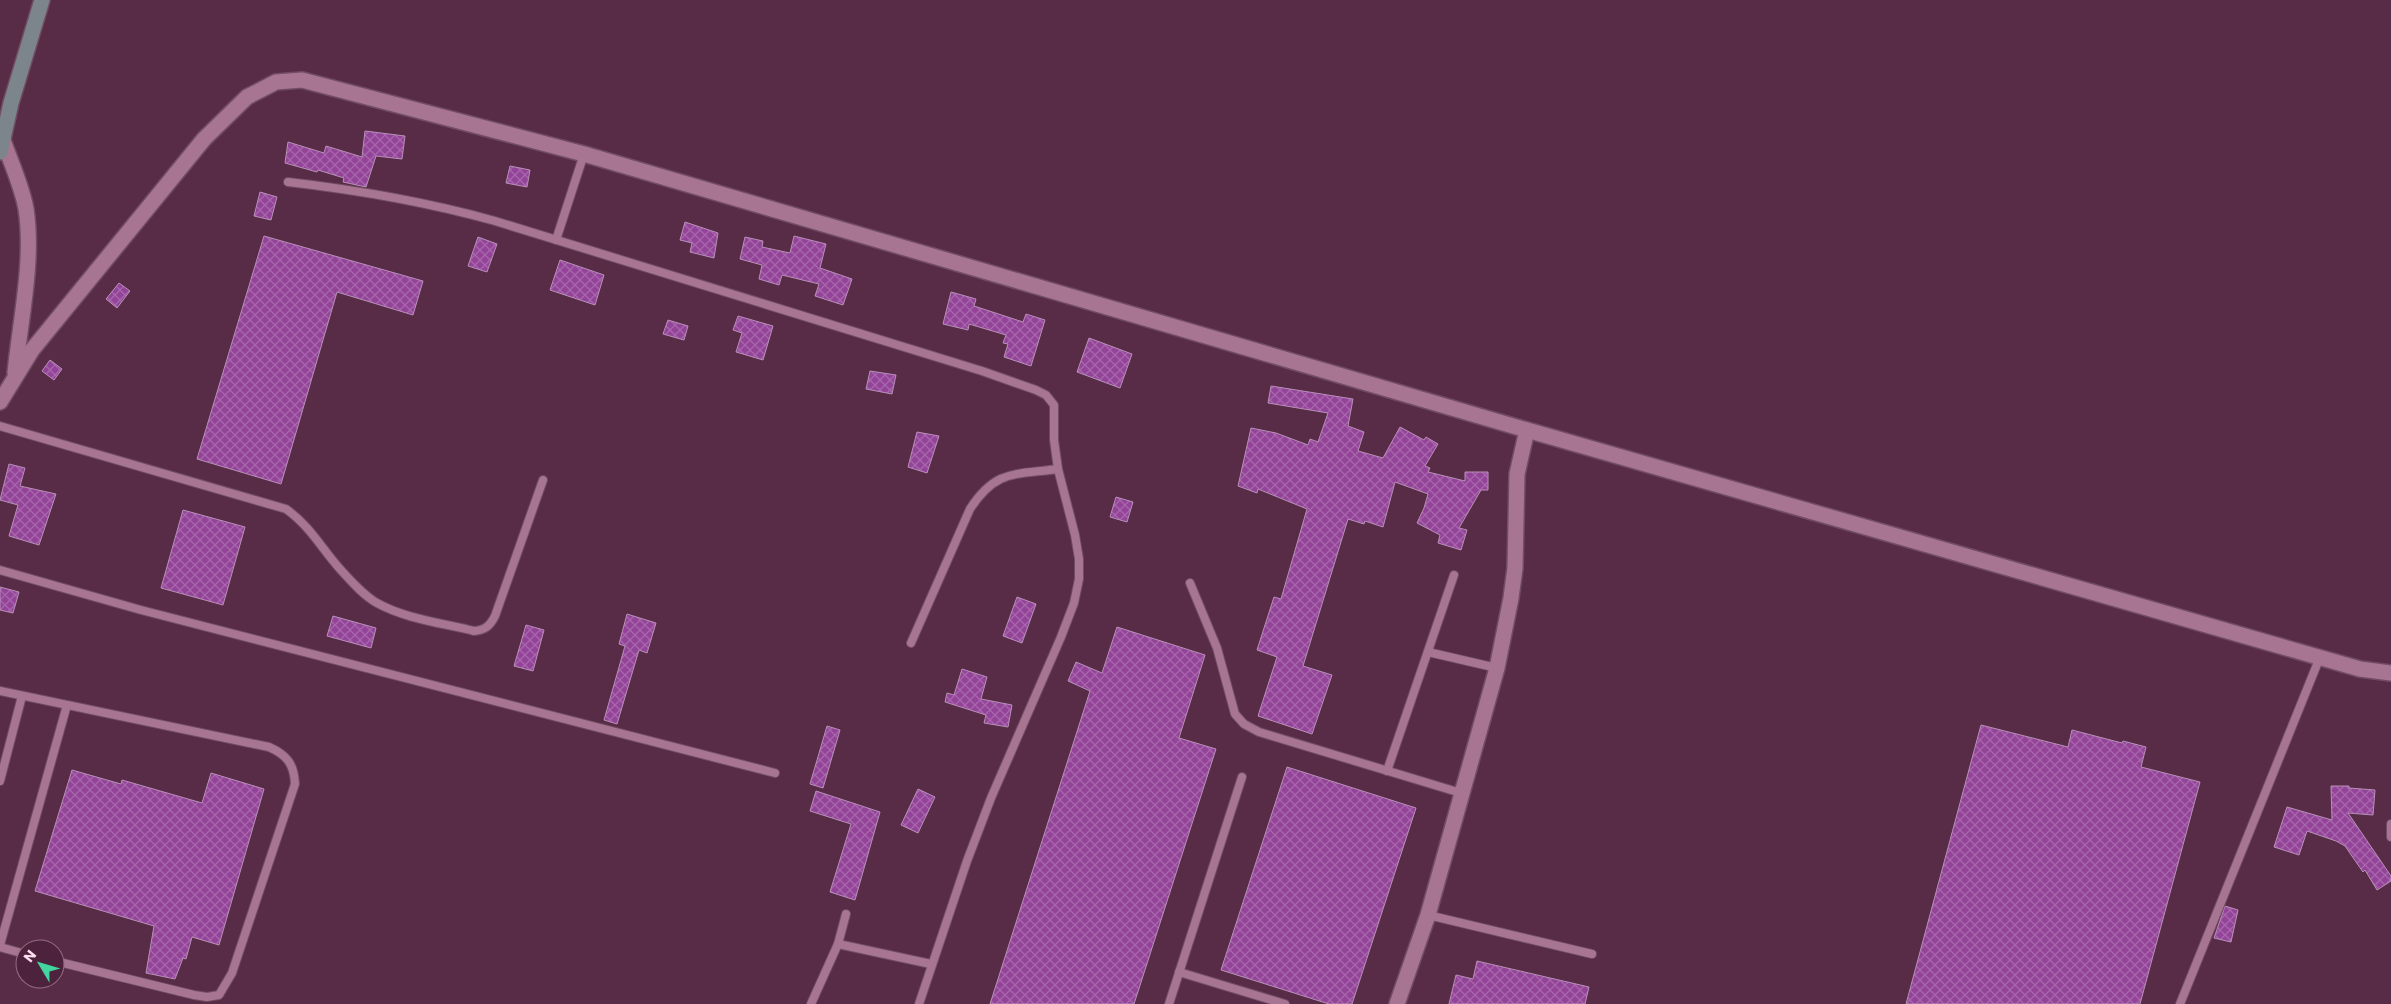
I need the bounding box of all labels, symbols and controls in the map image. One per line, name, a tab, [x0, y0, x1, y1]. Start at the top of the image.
north arrow	[15, 939, 65, 989]
text: N	[19, 946, 41, 966]

